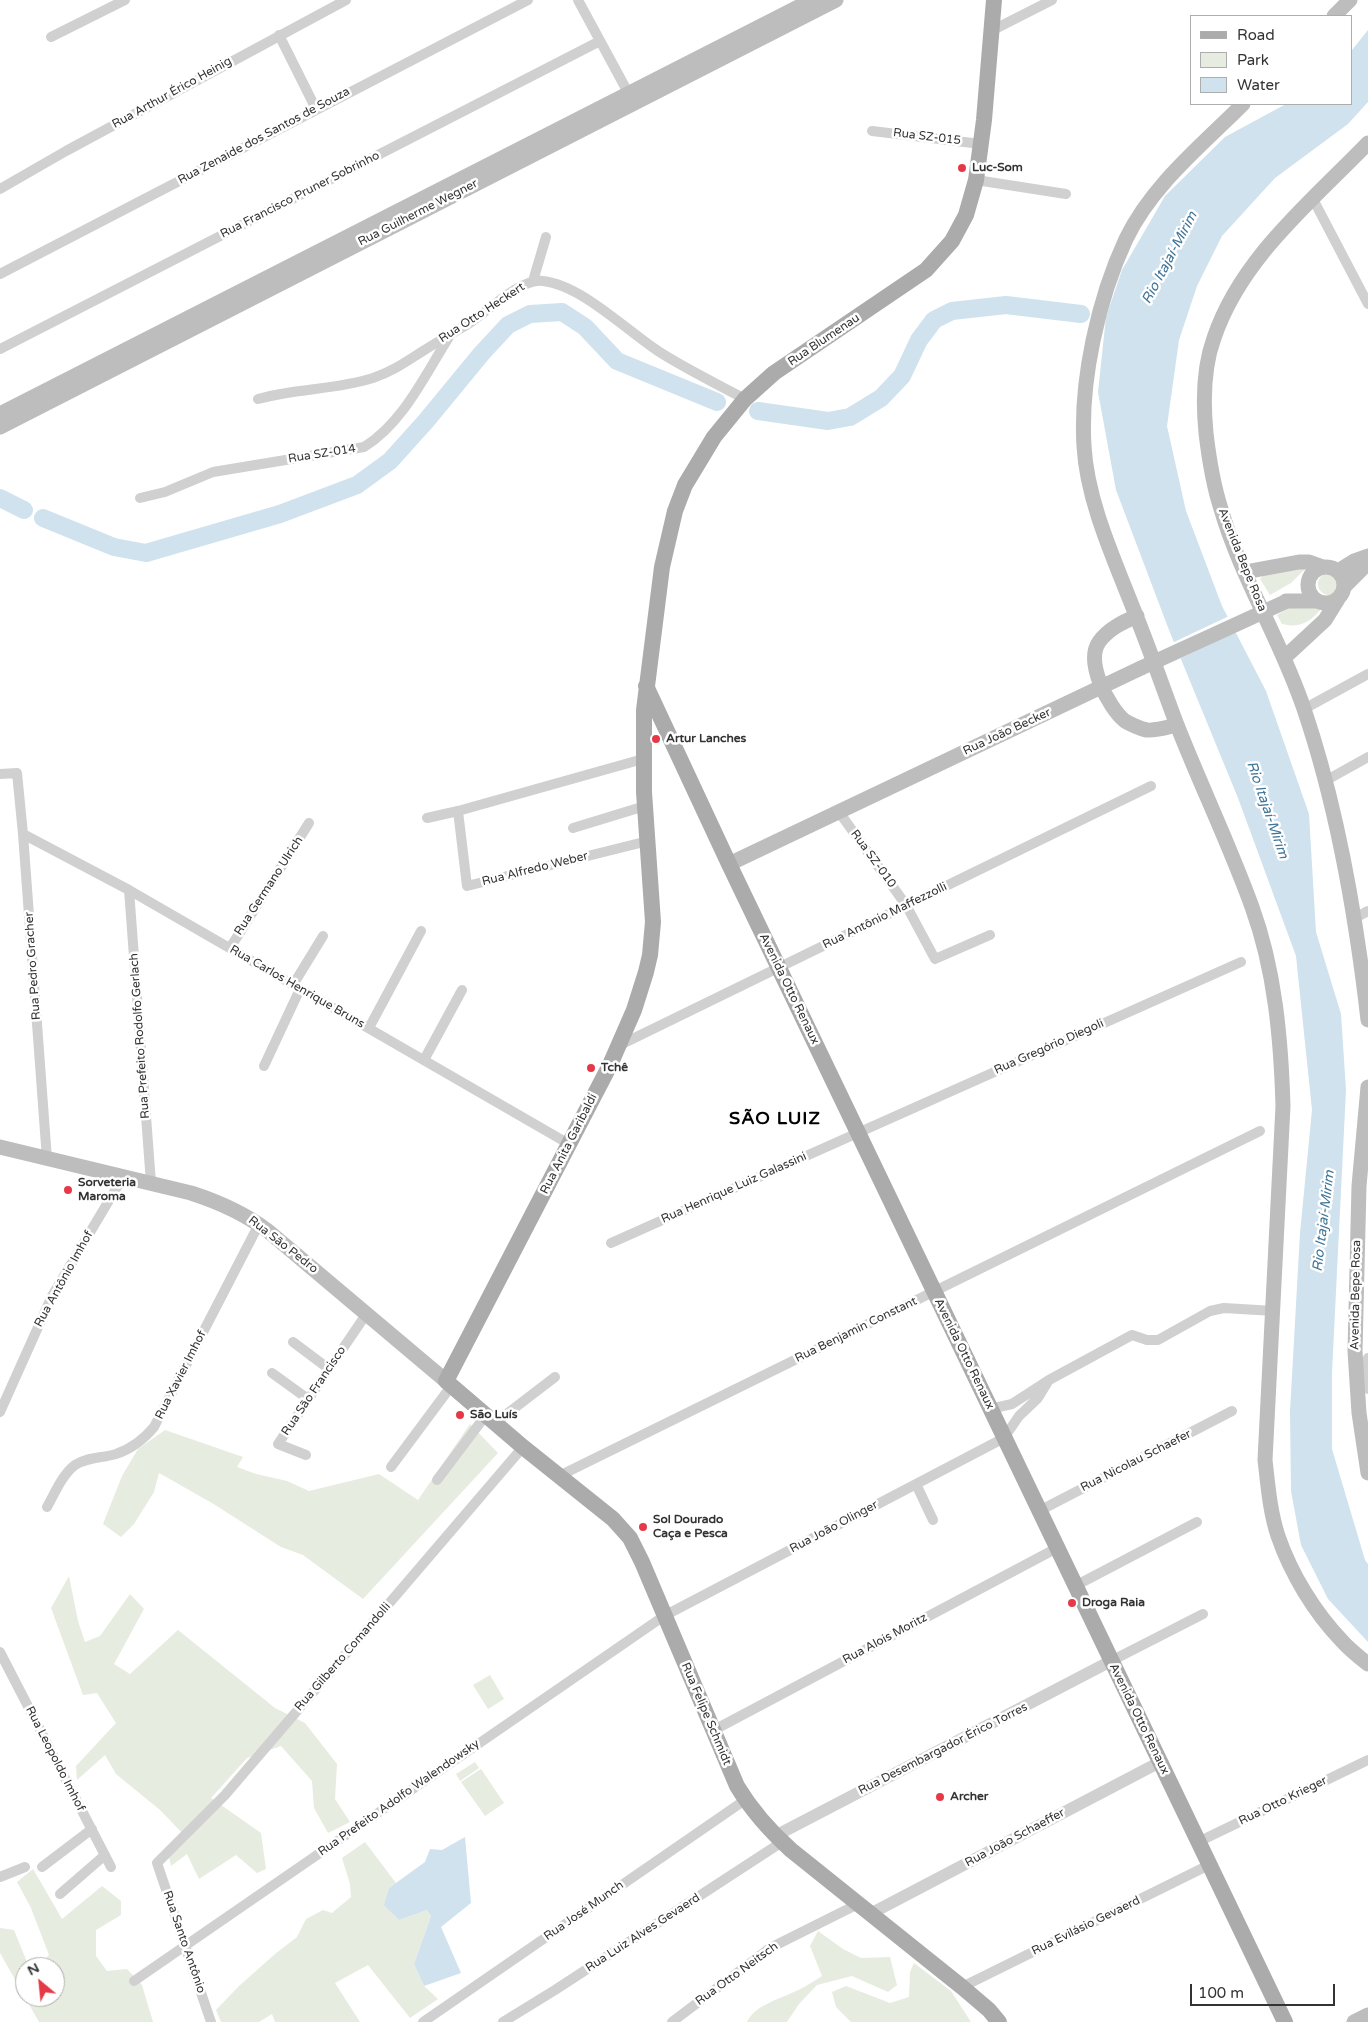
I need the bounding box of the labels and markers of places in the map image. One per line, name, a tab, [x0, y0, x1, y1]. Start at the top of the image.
place label: Luc-Som	[972, 161, 1023, 175]
marker: Luc-Som	[956, 162, 968, 174]
place label: Artur Lanches	[666, 732, 746, 746]
marker: Artur Lanches	[650, 733, 662, 745]
place label: Tchê	[601, 1061, 628, 1075]
marker: Tchê	[585, 1062, 597, 1074]
place label: Sorveteria Maroma	[78, 1176, 136, 1204]
marker: Sorveteria Maroma	[62, 1184, 74, 1196]
place label: São Luís	[470, 1408, 518, 1422]
marker: São Luís	[454, 1409, 466, 1421]
place label: Sol Dourado Caça e Pesca	[653, 1513, 728, 1541]
marker: Sol Dourado Caça e Pesca	[637, 1521, 649, 1533]
place label: Droga Raia	[1082, 1596, 1145, 1610]
marker: Droga Raia	[1066, 1597, 1078, 1609]
place label: Archer	[950, 1790, 988, 1804]
marker: Archer	[934, 1791, 946, 1803]

